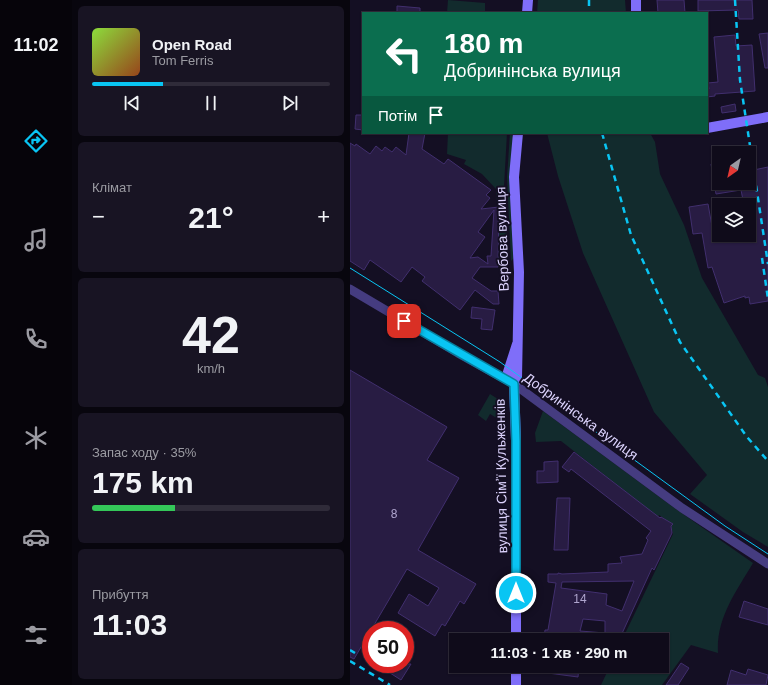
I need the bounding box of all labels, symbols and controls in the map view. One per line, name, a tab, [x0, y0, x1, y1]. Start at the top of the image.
icon: left	[378, 28, 430, 80]
text: 180 m	[444, 28, 523, 59]
text: 11:02	[13, 35, 59, 55]
text: Open Road	[152, 36, 232, 53]
text: Tom Ferris	[152, 53, 213, 68]
text: Добринінська вулиця	[444, 61, 621, 81]
icon: previous	[121, 92, 143, 114]
icon: pause	[200, 92, 222, 114]
icon: next	[279, 92, 301, 114]
icon: arrive	[425, 104, 447, 126]
text: Потім	[378, 107, 417, 124]
icon: directions	[22, 127, 50, 155]
north arrow	[712, 146, 756, 190]
map controls	[712, 146, 756, 242]
text: Клімат	[92, 180, 132, 195]
street label: Вербова вулиця	[492, 186, 512, 292]
button: layers	[712, 198, 756, 242]
text: 21°	[188, 201, 234, 234]
text: −	[92, 204, 105, 229]
text: +	[317, 204, 330, 229]
icon: music	[22, 226, 50, 254]
pin	[387, 304, 421, 338]
text: 42	[182, 306, 240, 364]
icon: arrive	[393, 310, 415, 332]
icon: phone	[22, 325, 50, 353]
text: km/h	[197, 361, 225, 376]
street label: Добринінська вулиця	[521, 369, 641, 463]
street label: вулиця Сімʼї Кульженків	[492, 398, 510, 554]
icon: climate	[22, 424, 50, 452]
text: Запас ходу · 35%	[92, 445, 196, 460]
text: 175 km	[92, 466, 194, 499]
house number: 8	[391, 507, 398, 521]
icon: car	[22, 523, 50, 551]
position arrow	[495, 572, 537, 614]
text: Прибуття	[92, 587, 148, 602]
house number: 14	[573, 592, 587, 606]
text: 11:03	[92, 608, 167, 641]
icon: filters	[22, 621, 50, 649]
speed limit sign: 50	[362, 621, 414, 673]
text: 11:03 · 1 хв · 290 m	[491, 644, 627, 661]

